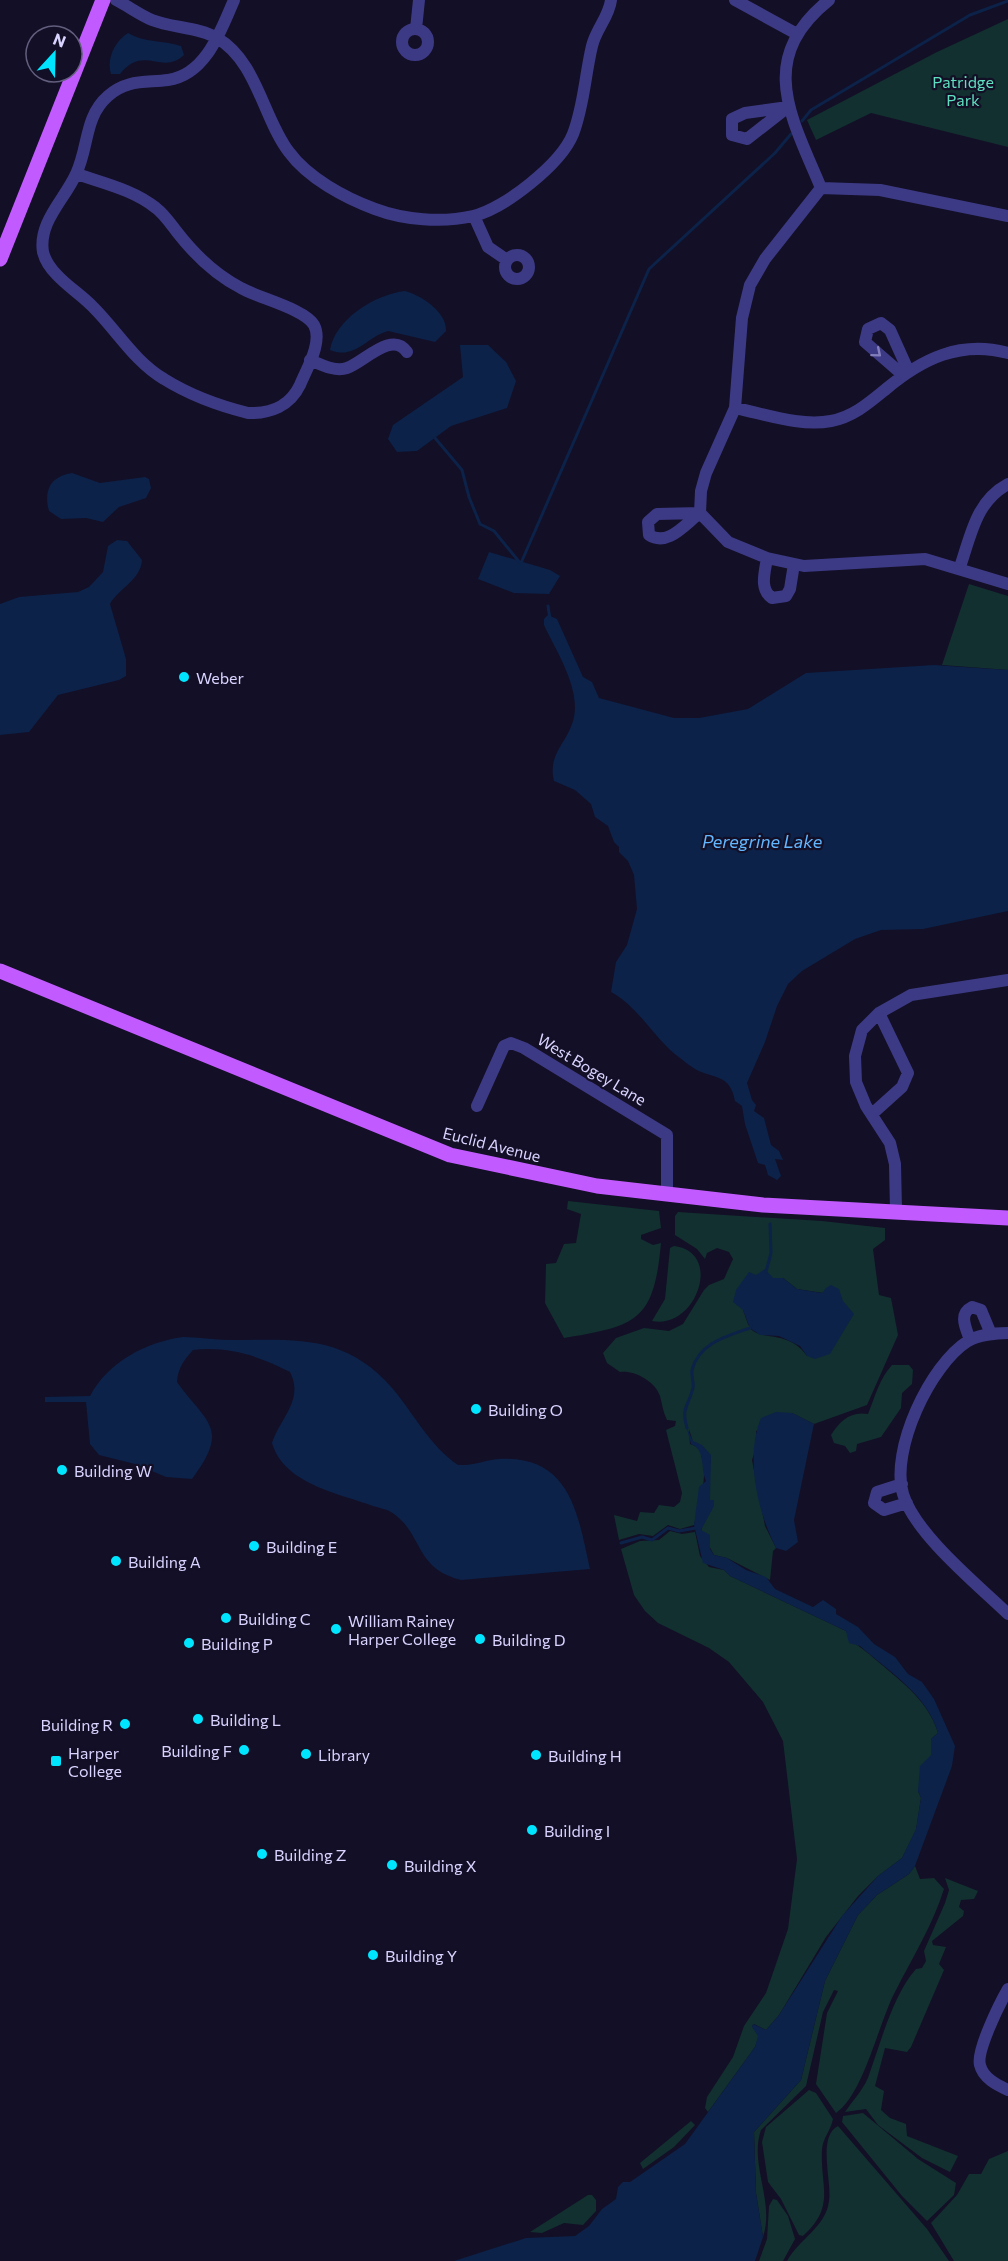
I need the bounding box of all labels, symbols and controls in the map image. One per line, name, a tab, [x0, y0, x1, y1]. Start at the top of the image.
north arrow	[24, 24, 84, 84]
text: N	[51, 29, 69, 51]
park label: Patridge Park	[932, 72, 994, 109]
one-way arrow	[870, 346, 881, 357]
place label: Weber	[196, 668, 245, 687]
marker: Weber	[177, 670, 191, 684]
water label: Peregrine Lake	[702, 830, 823, 852]
street label: West Bogey Lane	[534, 1029, 650, 1109]
street label: Euclid Avenue	[441, 1123, 543, 1165]
place label: Building O	[488, 1400, 563, 1419]
marker: Building O	[469, 1402, 483, 1416]
place label: Building W	[74, 1461, 152, 1480]
marker: Building W	[55, 1463, 69, 1477]
place label: Building E	[266, 1537, 337, 1556]
marker: Building E	[247, 1539, 261, 1553]
place label: Building A	[128, 1552, 201, 1571]
marker: Building A	[109, 1554, 123, 1568]
place label: Building C	[238, 1609, 311, 1628]
marker: Building C	[219, 1611, 233, 1625]
place label: William Rainey Harper College	[348, 1611, 456, 1648]
marker: William Rainey Harper College	[329, 1622, 343, 1636]
place label: Building D	[492, 1630, 565, 1649]
marker: Building D	[473, 1632, 487, 1646]
place label: Building P	[201, 1634, 273, 1653]
marker: Building P	[182, 1636, 196, 1650]
place label: Building L	[210, 1710, 281, 1729]
marker: Building L	[191, 1712, 205, 1726]
place label: Building R	[41, 1715, 113, 1734]
marker: Building R	[118, 1717, 132, 1731]
place label: Building F	[161, 1741, 232, 1760]
place label: Harper College	[68, 1743, 122, 1780]
marker: Building F	[237, 1743, 251, 1757]
place label: Library	[318, 1745, 370, 1764]
place label: Building H	[548, 1746, 622, 1765]
marker: Library	[299, 1747, 313, 1761]
marker: Building H	[529, 1748, 543, 1762]
marker: Harper College	[49, 1754, 63, 1768]
place label: Building I	[544, 1821, 610, 1840]
marker: Building I	[525, 1823, 539, 1837]
place label: Building Z	[274, 1845, 346, 1864]
marker: Building Z	[255, 1847, 269, 1861]
place label: Building X	[404, 1856, 477, 1875]
marker: Building X	[385, 1858, 399, 1872]
place label: Building Y	[385, 1946, 458, 1965]
marker: Building Y	[366, 1948, 380, 1962]

